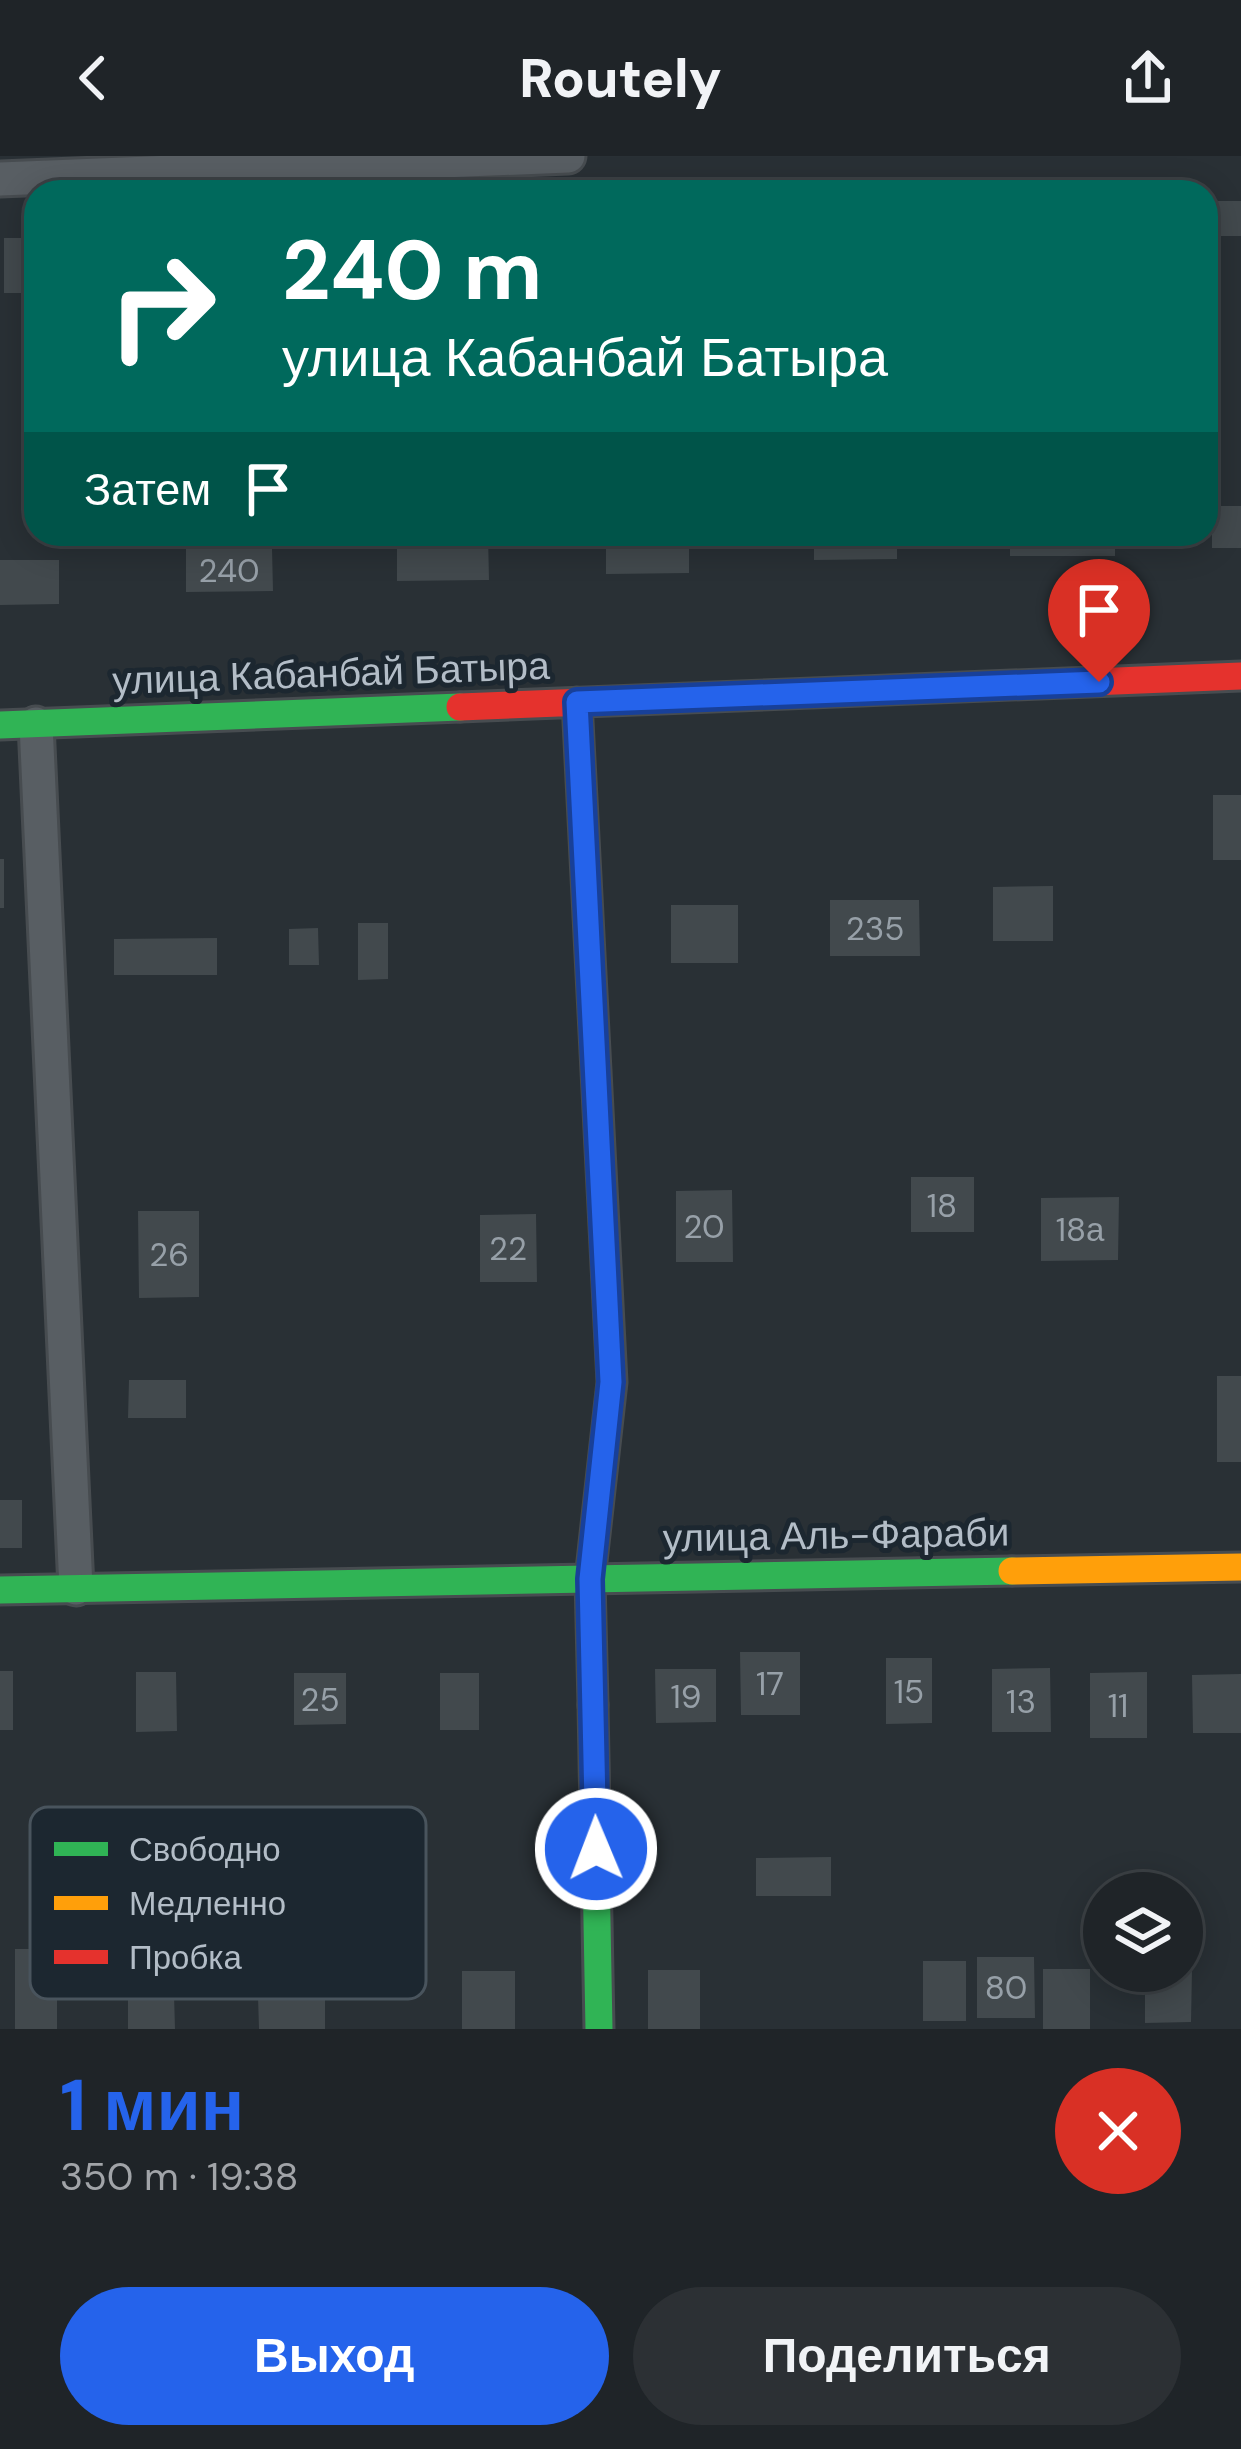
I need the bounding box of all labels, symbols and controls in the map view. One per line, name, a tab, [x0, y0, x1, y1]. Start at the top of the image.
text: Routely	[519, 43, 722, 114]
icon: back	[60, 45, 126, 111]
icon: share	[1115, 45, 1181, 111]
text: 240 m	[282, 216, 542, 325]
icon: right	[84, 228, 240, 384]
text: улица Кабанбай Батыра	[282, 322, 888, 393]
icon: arrive	[235, 456, 301, 522]
text: Затем	[84, 460, 211, 519]
house number: 240	[198, 549, 260, 592]
pin	[1048, 559, 1150, 682]
icon: arrive	[1066, 577, 1132, 643]
street label: улица Кабанбай Батыра	[111, 640, 551, 706]
house number: 235	[846, 907, 904, 950]
house number: 18	[927, 1184, 957, 1227]
house number: 20	[683, 1205, 725, 1248]
house number: 18а	[1056, 1208, 1105, 1251]
house number: 22	[489, 1227, 527, 1270]
house number: 26	[149, 1233, 189, 1276]
street label: улица Аль-Фараби	[662, 1506, 1010, 1564]
house number: 17	[756, 1662, 784, 1705]
house number: 15	[894, 1670, 924, 1713]
house number: 19	[670, 1675, 702, 1718]
house number: 25	[300, 1678, 340, 1721]
house number: 13	[1006, 1680, 1036, 1723]
house number: 11	[1108, 1684, 1128, 1727]
position arrow	[533, 1786, 659, 1912]
legend	[30, 1807, 426, 1999]
text: Свободно	[129, 1828, 281, 1871]
map controls	[1083, 1872, 1203, 1992]
button: layers	[1083, 1872, 1203, 1992]
text: Медленно	[129, 1882, 286, 1925]
text: Пробка	[129, 1936, 242, 1979]
house number: 80	[985, 1966, 1027, 2009]
text: 1 мин	[60, 2059, 244, 2152]
button: close	[1055, 2068, 1181, 2194]
text: 350 m · 19:38	[60, 2151, 298, 2202]
button: Выход	[60, 2287, 609, 2425]
button: Поделиться	[633, 2287, 1181, 2425]

